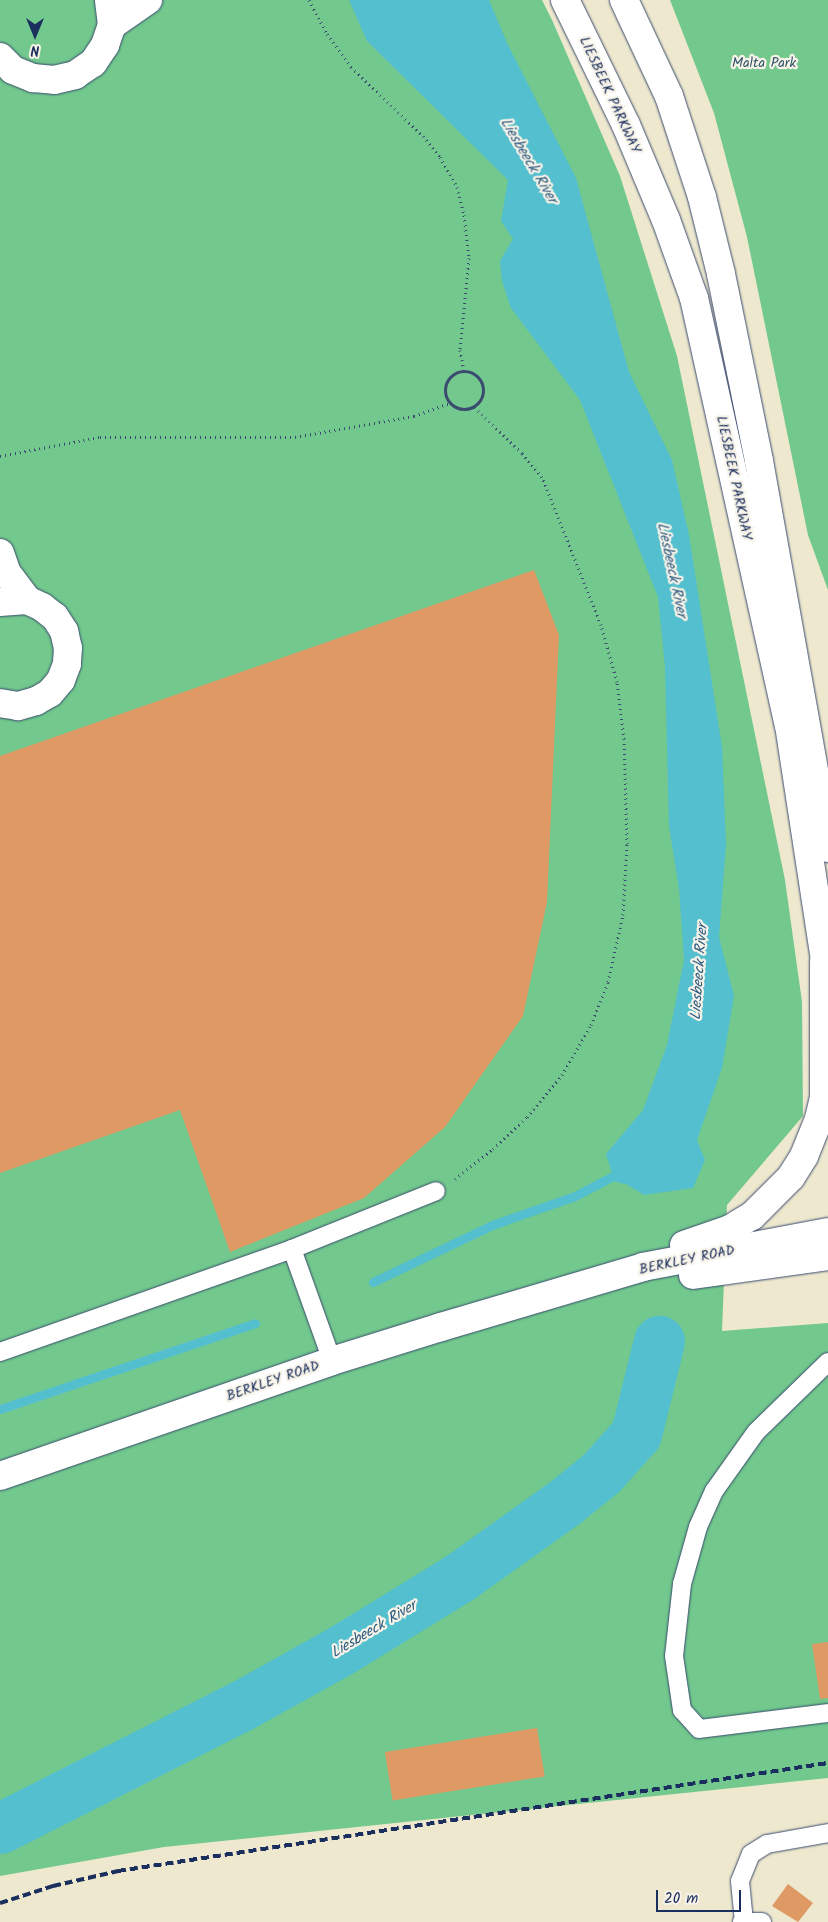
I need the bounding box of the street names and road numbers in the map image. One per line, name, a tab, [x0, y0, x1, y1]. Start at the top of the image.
street label: LIESBEEK PARKWAY	[576, 34, 644, 156]
street label: LIESBEEK PARKWAY	[713, 414, 755, 542]
street label: BERKLEY ROAD	[638, 1242, 736, 1278]
street label: BERKLEY ROAD	[224, 1357, 322, 1405]

